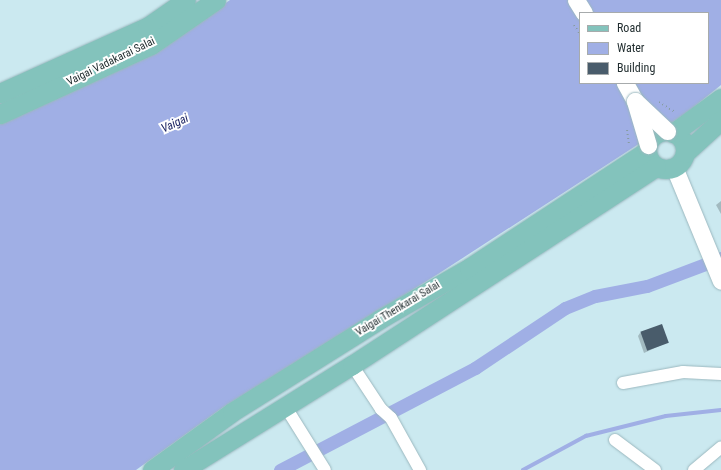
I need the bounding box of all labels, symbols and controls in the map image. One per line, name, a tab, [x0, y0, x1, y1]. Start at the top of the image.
legend	[579, 12, 709, 84]
text: Road	[617, 21, 641, 35]
street label: Vaigai Vadakarai Salai	[65, 35, 157, 89]
text: Water	[617, 41, 645, 55]
text: Building	[617, 61, 655, 75]
water label: Vaigai	[159, 111, 191, 137]
street label: Vaigai Thenkarai Salai	[353, 279, 443, 339]

